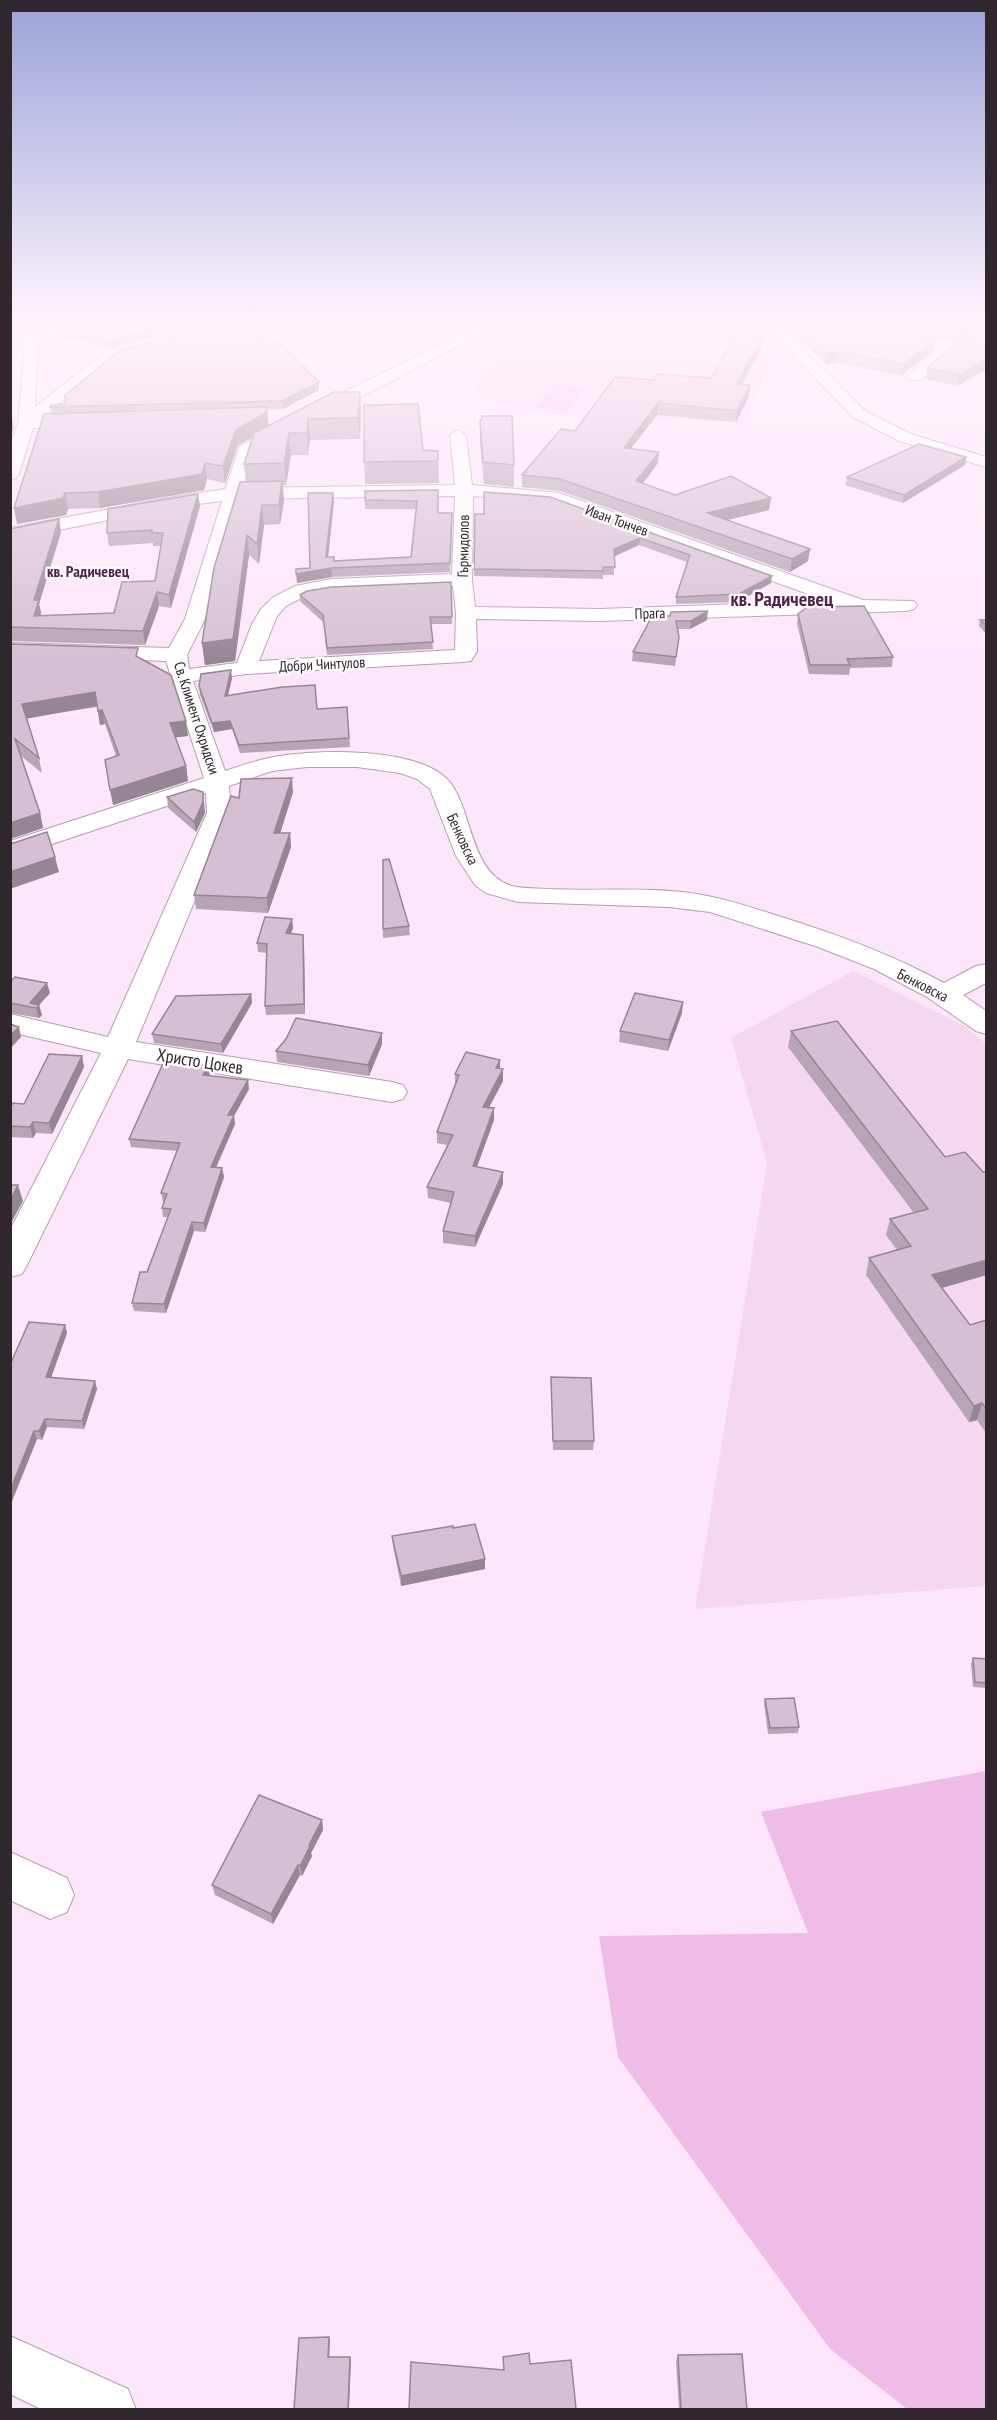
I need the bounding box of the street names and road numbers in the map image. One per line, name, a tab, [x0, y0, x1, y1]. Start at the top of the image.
street label: Иван Тончев	[583, 500, 651, 540]
street label: Гърмидолов	[453, 514, 473, 578]
street label: Прага	[634, 603, 666, 623]
street label: Добри Чинтулов	[278, 652, 366, 676]
street label: Св. Климент Охридски	[170, 659, 224, 777]
street label: Бенковска	[443, 810, 483, 868]
street label: Бенковска	[894, 964, 952, 1006]
street label: Христо Цокев	[155, 1043, 245, 1079]

